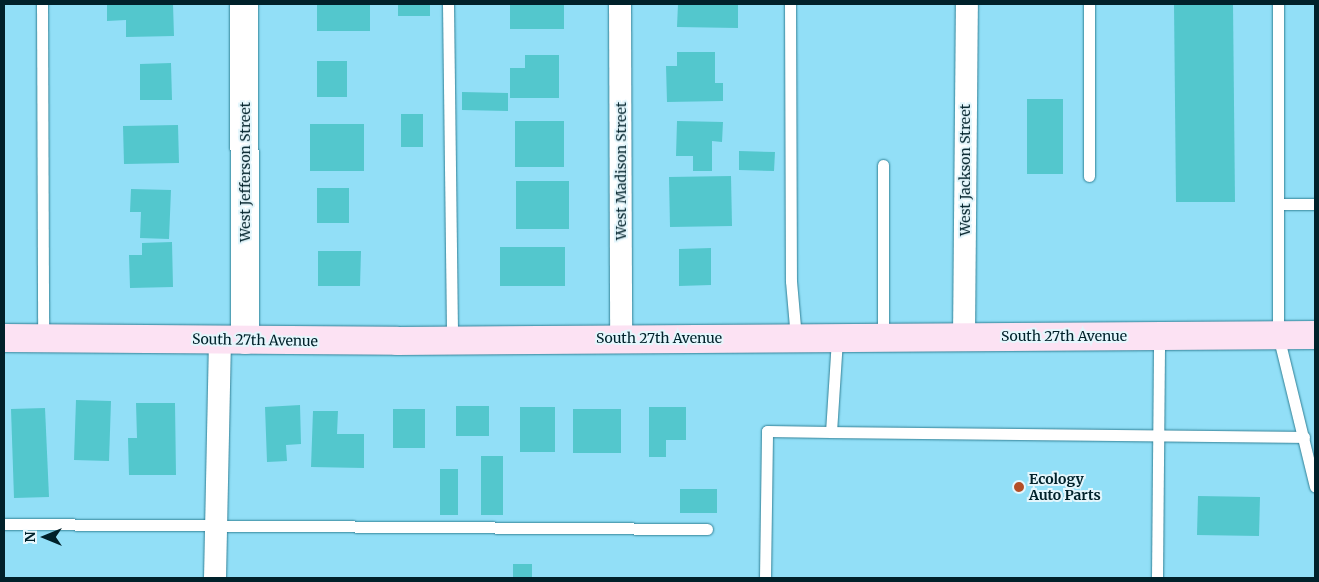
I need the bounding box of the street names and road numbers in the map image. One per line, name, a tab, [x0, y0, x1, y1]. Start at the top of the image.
street label: West Jefferson Street	[237, 102, 253, 242]
street label: West Madison Street	[613, 102, 629, 240]
street label: West Jackson Street	[957, 104, 973, 236]
street label: South 27th Avenue	[1001, 328, 1127, 344]
street label: South 27th Avenue	[596, 330, 722, 346]
street label: South 27th Avenue	[192, 331, 318, 349]

